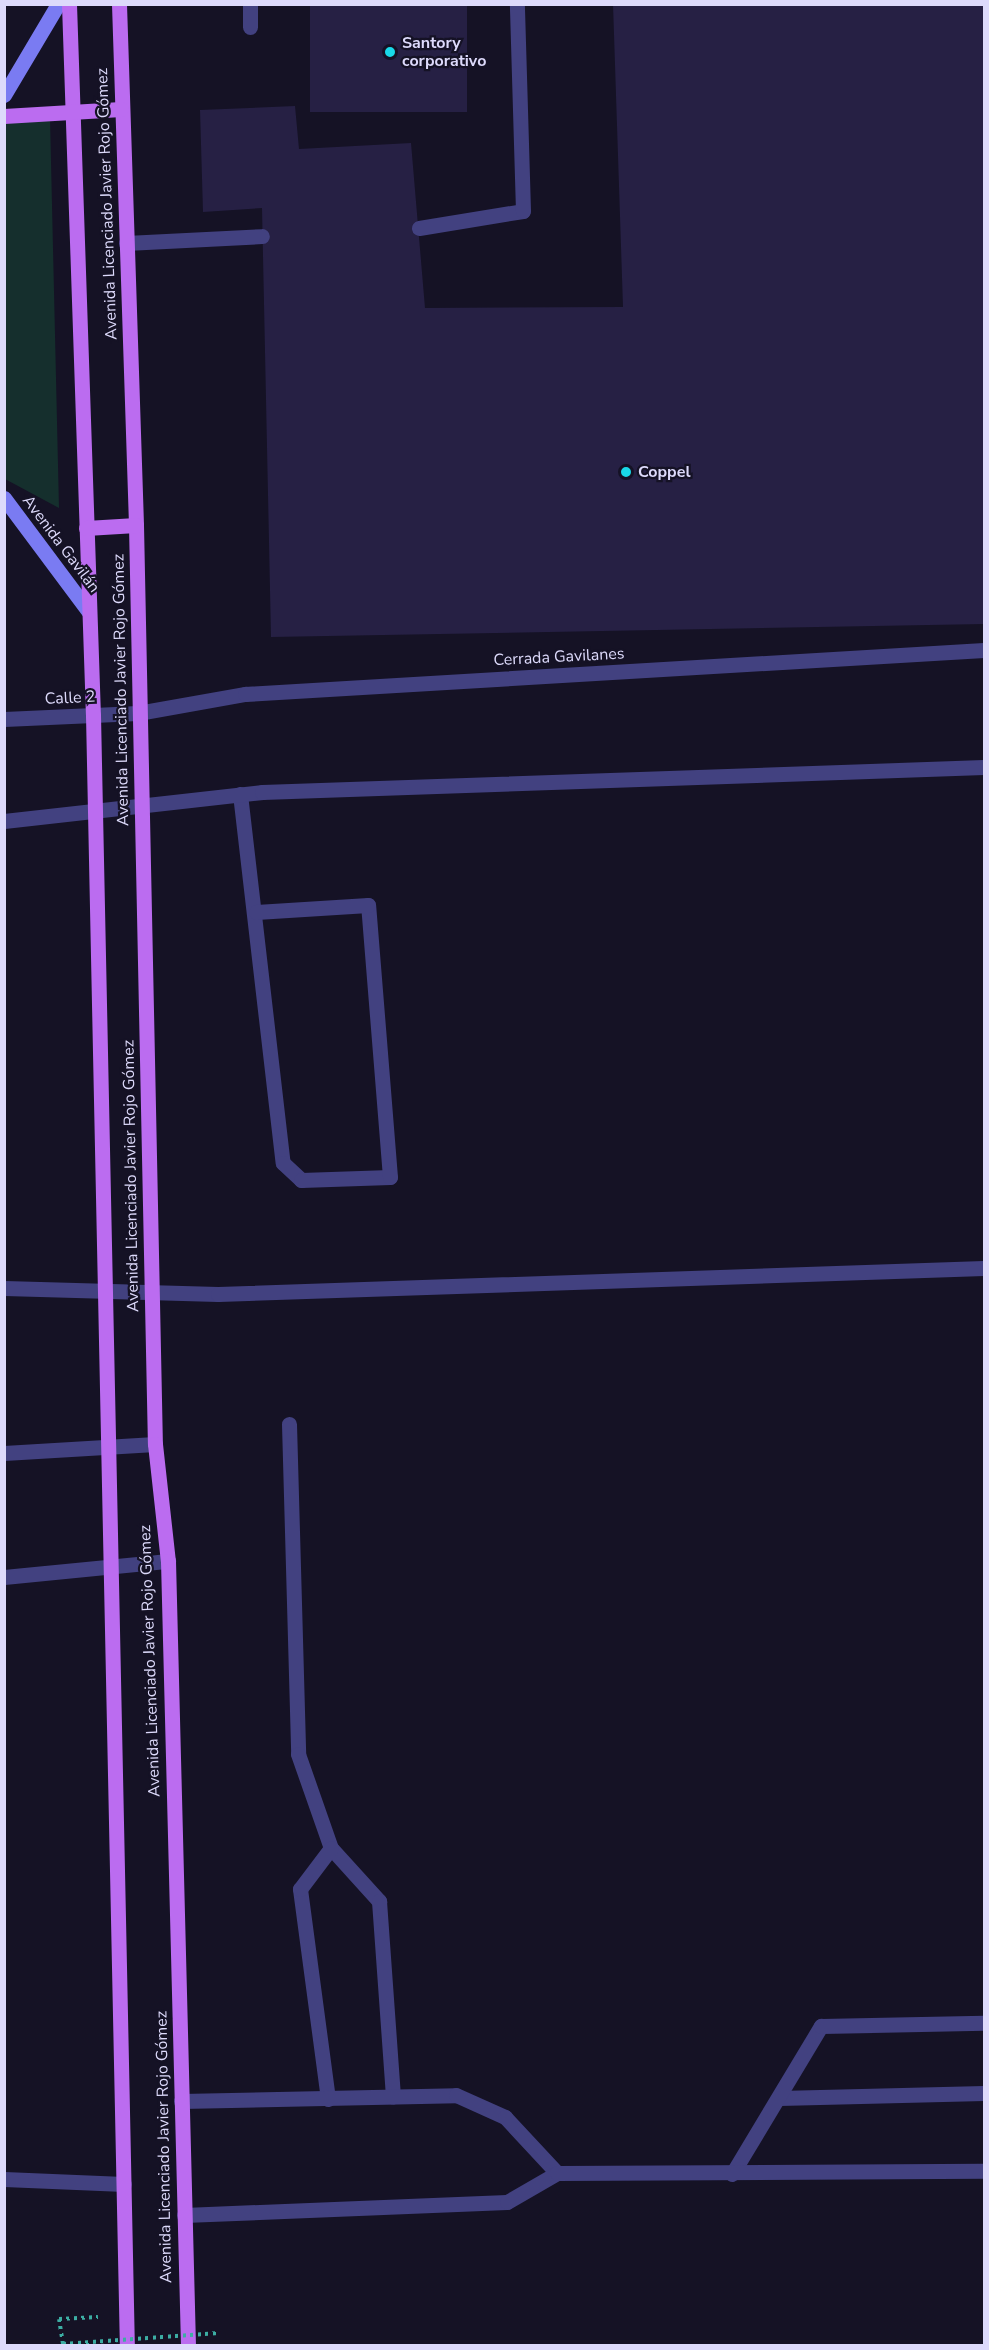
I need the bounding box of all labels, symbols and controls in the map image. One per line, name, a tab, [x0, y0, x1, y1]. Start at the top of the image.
place label: Santory corporativo	[402, 33, 486, 71]
marker: Santory corporativo	[383, 45, 397, 59]
street label: Avenida Licenciado Javier Rojo Gómez	[93, 68, 121, 340]
place label: Coppel	[638, 462, 690, 482]
marker: Coppel	[619, 465, 633, 479]
street label: Avenida Gavilán	[18, 492, 104, 596]
street label: Avenida Licenciado Javier Rojo Gómez	[109, 554, 133, 826]
street label: Cerrada Gavilanes	[493, 644, 625, 670]
street label: Calle 2	[44, 687, 96, 709]
street label: Avenida Licenciado Javier Rojo Gómez	[119, 1040, 143, 1312]
street label: Avenida Licenciado Javier Rojo Gómez	[136, 1525, 164, 1797]
street label: Avenida Licenciado Javier Rojo Gómez	[152, 2011, 176, 2283]

